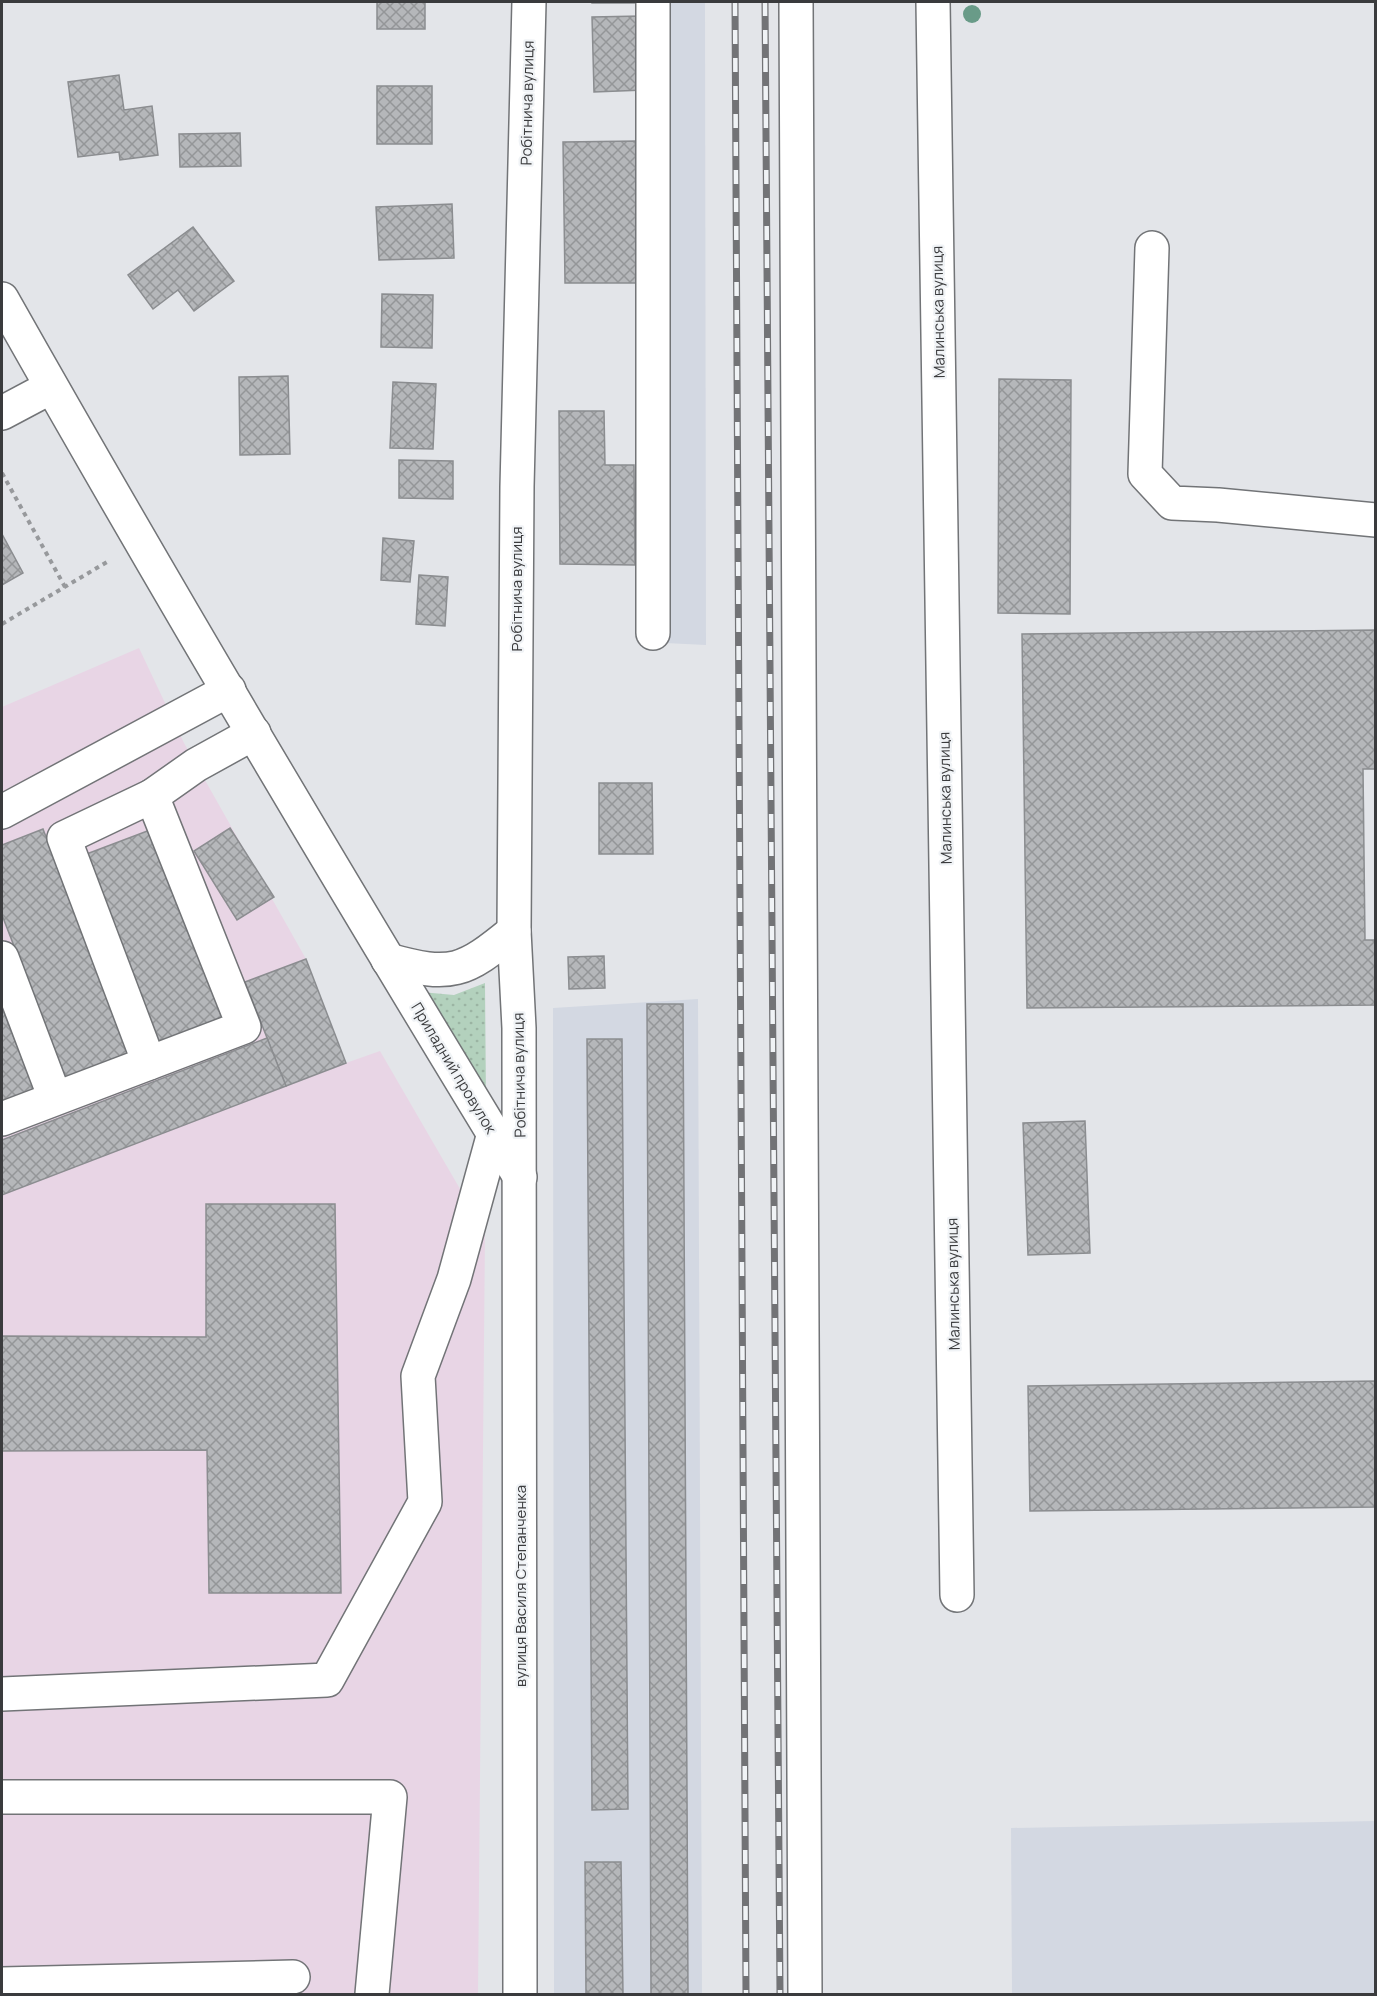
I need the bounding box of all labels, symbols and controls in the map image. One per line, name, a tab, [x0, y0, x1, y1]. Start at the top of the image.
street label: Робітнича вулиця	[515, 40, 539, 166]
street label: Малинська вулиця	[926, 246, 950, 378]
street label: Робітнича вулиця	[506, 526, 527, 652]
street label: Малинська вулиця	[933, 732, 957, 864]
street label: Приладний провулок	[406, 998, 502, 1138]
street label: Робітнича вулиця	[507, 1012, 531, 1138]
street label: Малинська вулиця	[941, 1218, 965, 1350]
street label: вулиця Василя Степанченка	[510, 1485, 531, 1687]

